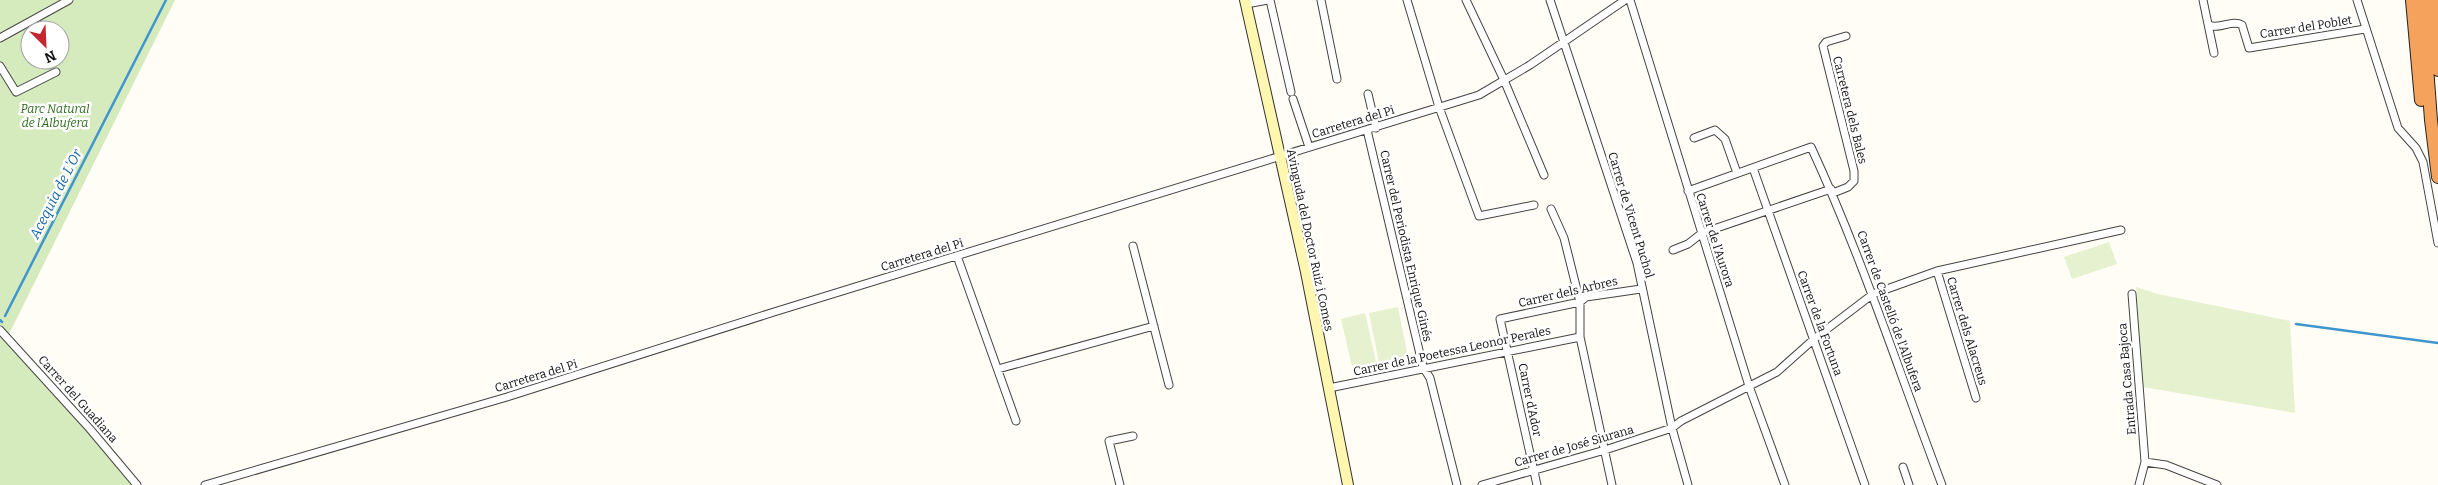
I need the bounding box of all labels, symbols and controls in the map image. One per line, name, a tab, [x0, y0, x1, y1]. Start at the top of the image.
street label: Carrer del Poblet	[2259, 13, 2354, 41]
north arrow	[20, 20, 70, 70]
text: N	[42, 46, 58, 66]
street label: Carretera dels Bales	[1830, 55, 1870, 166]
park label: Parc Natural de l'Albufera	[20, 102, 90, 130]
street label: Carretera del Pi	[1310, 103, 1396, 141]
water label: Acequia de L'Or	[26, 145, 86, 242]
street label: Avinguda del Doctor Ruiz i Comes	[1284, 148, 1336, 333]
street label: Carrer del Periodista Enrique Ginés	[1377, 149, 1435, 343]
street label: Carrer de Vicent Puchol	[1605, 150, 1657, 280]
street label: Carrer de l'Aurora	[1693, 191, 1737, 289]
street label: Carrer de Castelló de l'Albufera	[1854, 228, 1926, 394]
street label: Carretera del Pi	[879, 236, 965, 274]
street label: Carrer de la Fortuna	[1794, 268, 1846, 378]
street label: Carrer dels Arbres	[1517, 274, 1619, 310]
street label: Carrer dels Alacreus	[1944, 275, 1990, 387]
street label: Entrada Casa Bajoca	[2115, 322, 2139, 435]
street label: Carrer de la Poetessa Leonor Perales	[1352, 323, 1552, 379]
street label: Carrer del Guadiana	[35, 353, 121, 446]
street label: Carretera del Pi	[493, 357, 579, 395]
street label: Carrer d'Ador	[1515, 362, 1545, 439]
street label: Carrer de José Siurana	[1513, 422, 1636, 470]

